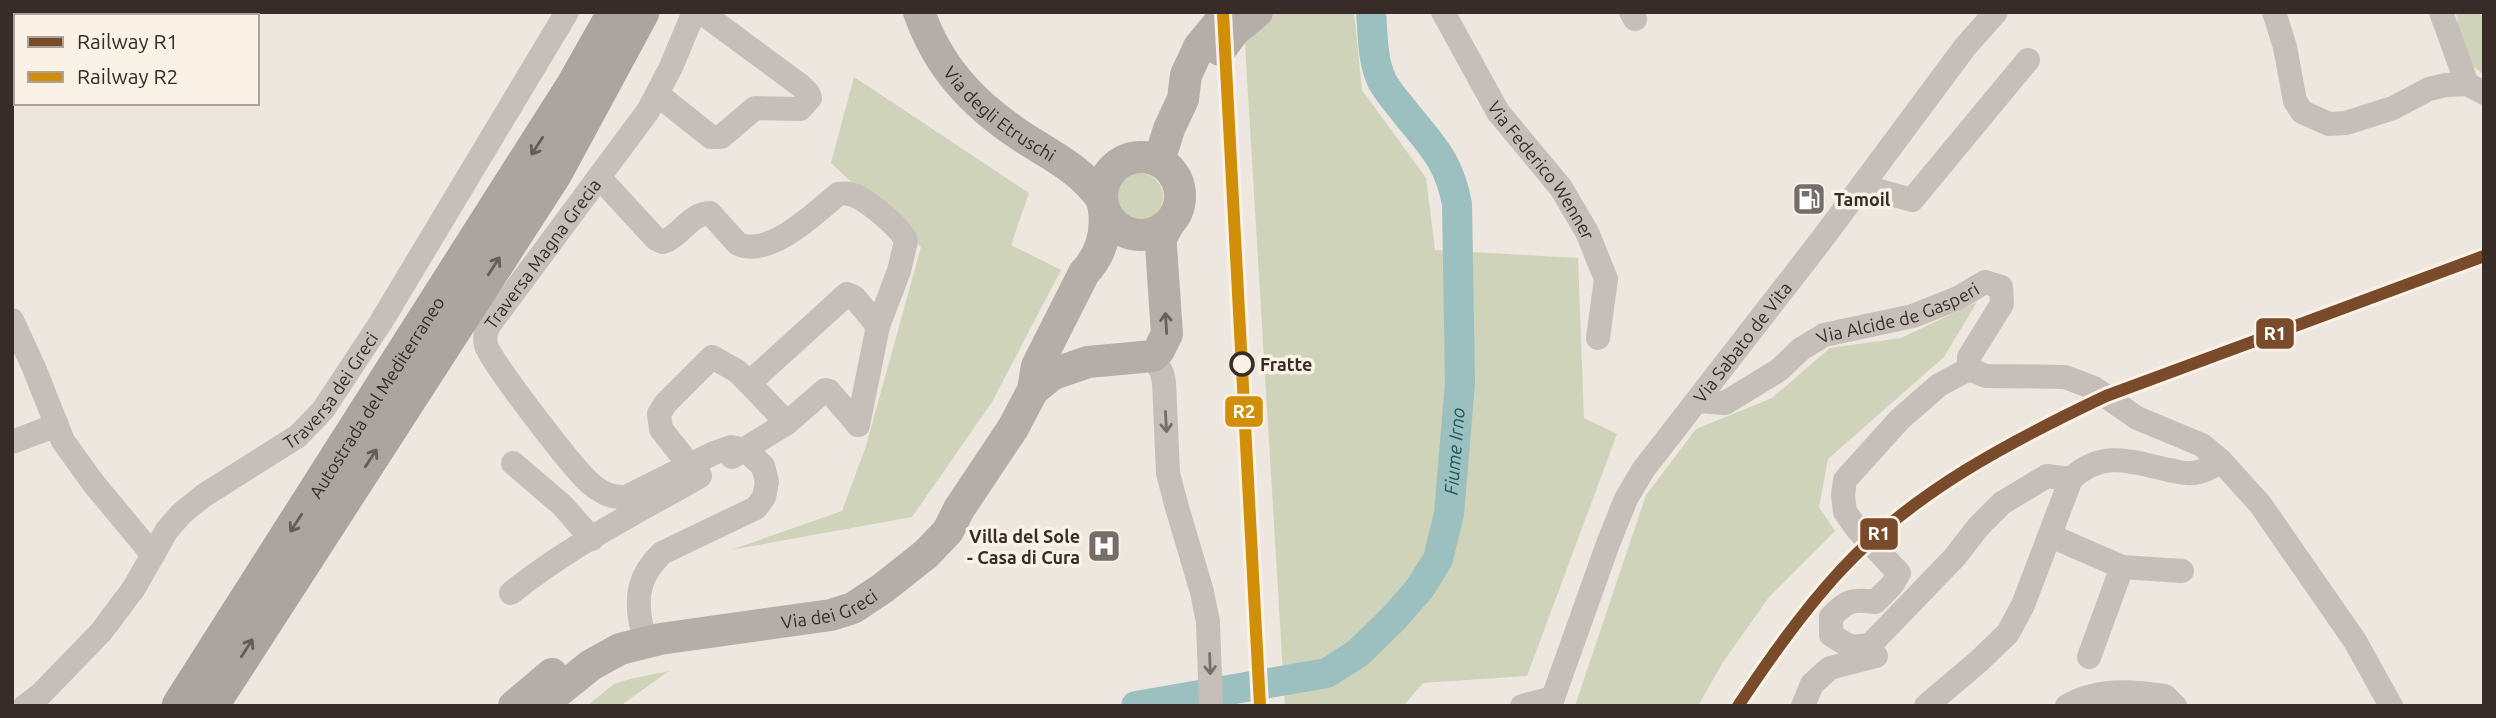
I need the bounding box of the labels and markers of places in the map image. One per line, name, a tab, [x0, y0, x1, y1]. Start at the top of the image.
fuel station icon: Tamoil	[1790, 180, 1828, 218]
place label: Tamoil	[1834, 189, 1891, 209]
marker: Fratte	[1230, 352, 1254, 376]
place label: Fratte	[1260, 354, 1312, 374]
place label: Villa del Sole - Casa di Cura	[967, 526, 1080, 567]
hospital icon: Villa del Sole - Casa di Cura	[1085, 527, 1123, 565]

